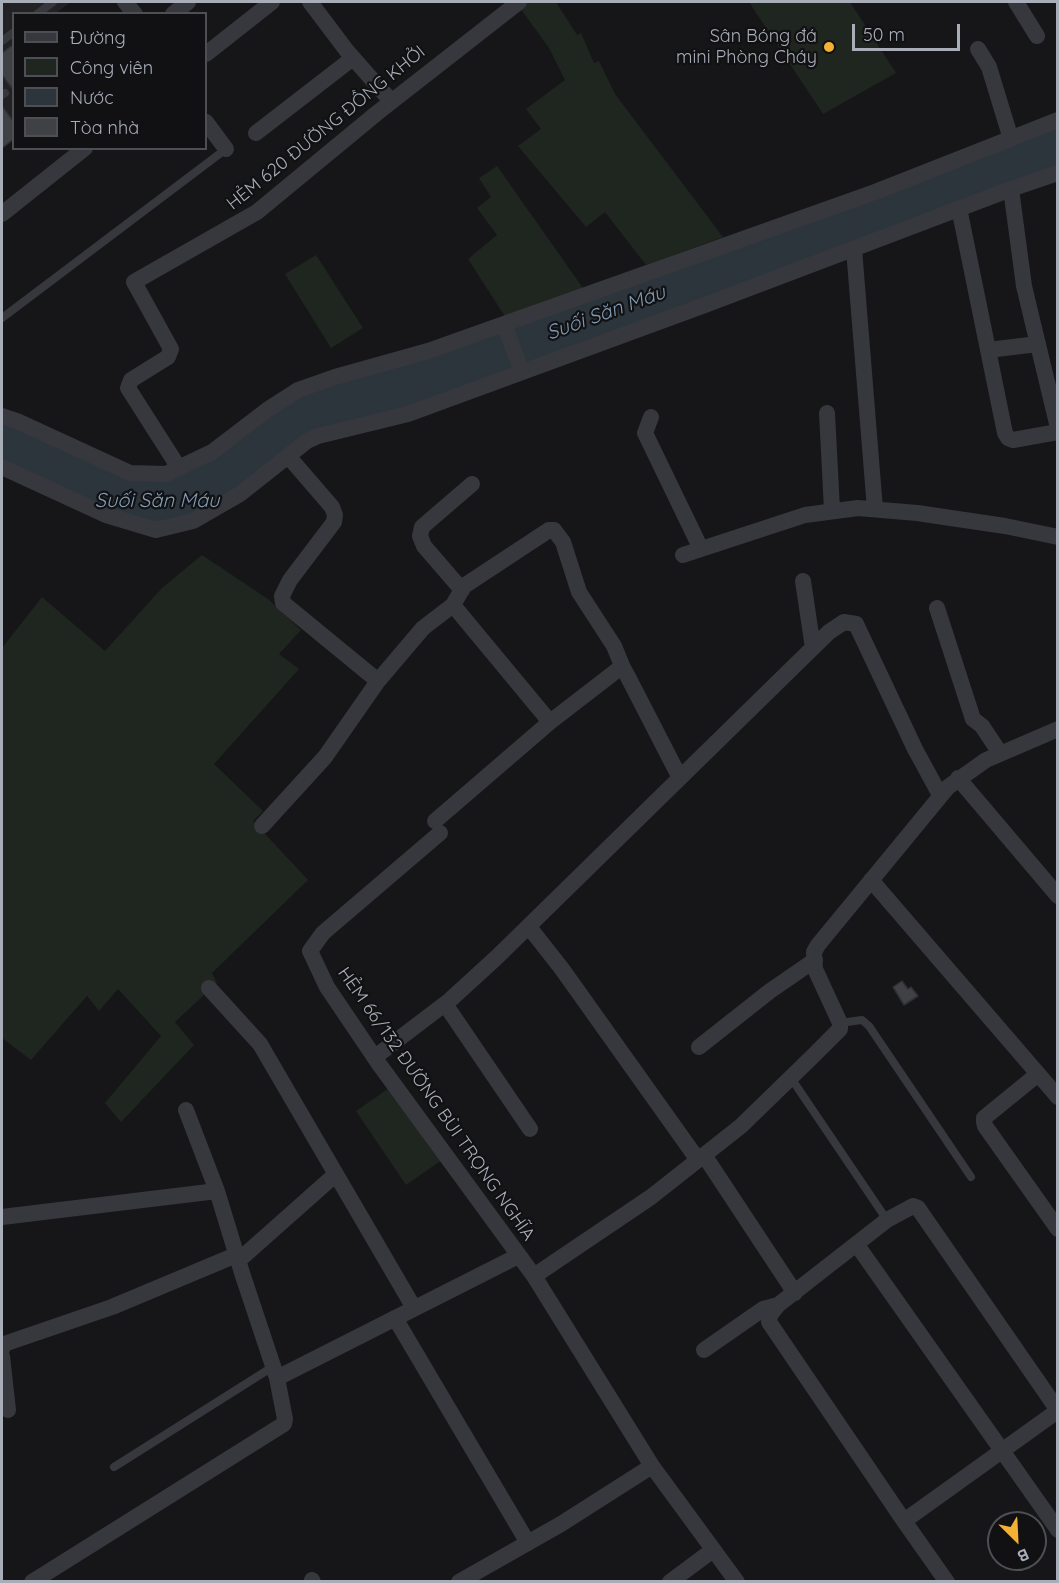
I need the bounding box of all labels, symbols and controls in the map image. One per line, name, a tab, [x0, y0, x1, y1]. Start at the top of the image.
legend	[12, 12, 207, 150]
scale bar	[855, 12, 963, 50]
text: 50 m	[863, 23, 905, 46]
text: Đường	[70, 26, 126, 49]
place label: Sân Bóng đá mini Phòng Cháy	[676, 26, 817, 68]
marker: Sân Bóng đá mini Phòng Cháy	[822, 40, 836, 54]
street label: HẺM 620 ĐƯỜNG ĐỒNG KHỞI	[222, 41, 430, 215]
text: Công viên	[70, 56, 153, 79]
text: Nước	[70, 86, 114, 109]
text: Tòa nhà	[70, 116, 139, 139]
water label: Suối Săn Máu	[543, 280, 669, 346]
water label: Suối Săn Máu	[95, 489, 219, 513]
street label: HẺM 66/132 ĐƯỜNG BÙI TRỌNG NGHĨA	[333, 963, 539, 1245]
north arrow	[987, 1511, 1047, 1571]
text: B	[1015, 1544, 1032, 1567]

